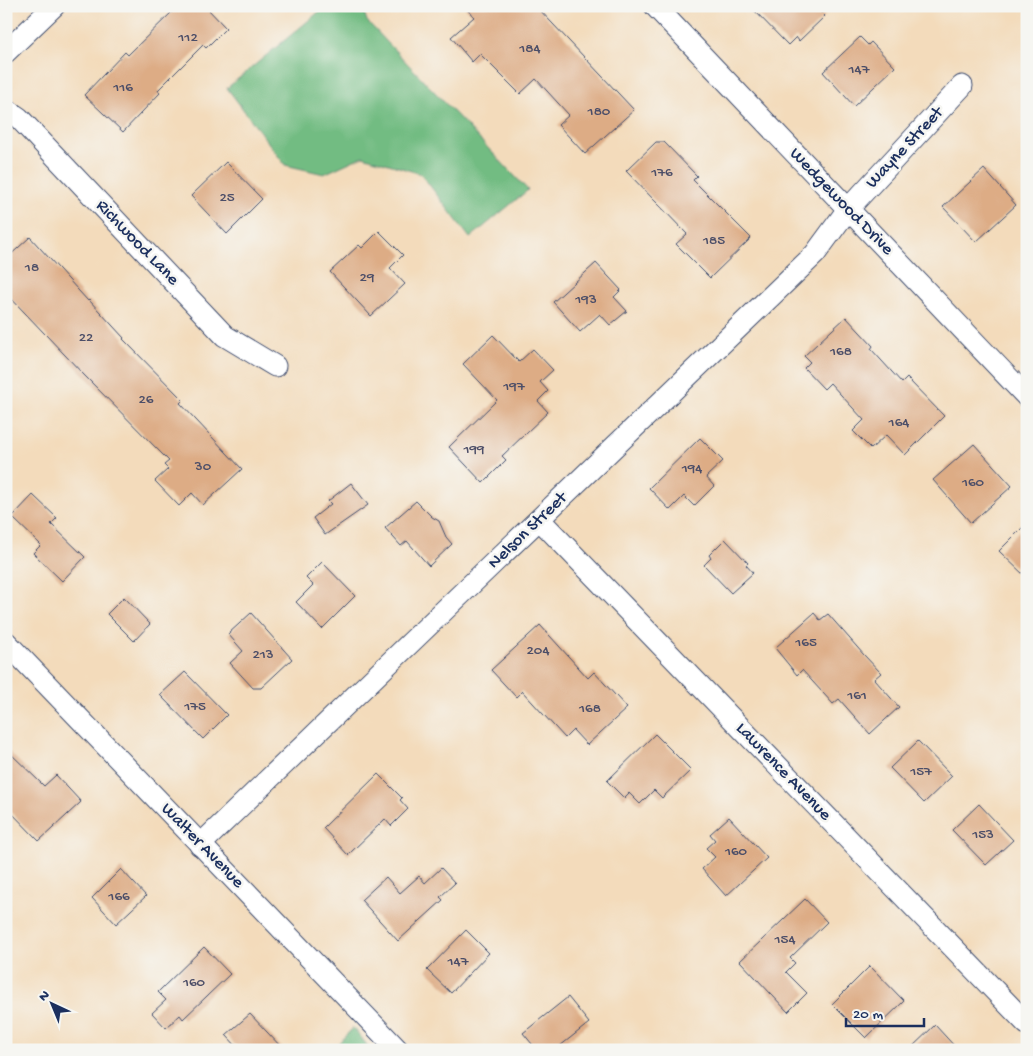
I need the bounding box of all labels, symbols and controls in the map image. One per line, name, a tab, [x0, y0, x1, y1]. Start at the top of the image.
house number: 112	[177, 29, 198, 47]
house number: 184	[518, 40, 541, 58]
house number: 147	[848, 61, 871, 79]
house number: 116	[112, 79, 133, 97]
street label: Wayne Street	[862, 102, 949, 193]
house number: 180	[587, 103, 611, 121]
street label: Wedgewood Drive	[784, 144, 898, 261]
house number: 176	[650, 164, 673, 182]
house number: 25	[219, 189, 235, 207]
street label: Richwood Lane	[91, 196, 184, 291]
house number: 185	[702, 232, 725, 250]
house number: 18	[24, 259, 39, 277]
house number: 29	[360, 269, 375, 287]
house number: 193	[574, 291, 597, 309]
house number: 22	[79, 329, 93, 347]
house number: 168	[829, 343, 852, 361]
house number: 197	[502, 378, 526, 396]
house number: 26	[139, 391, 154, 409]
house number: 164	[888, 414, 909, 432]
house number: 199	[462, 441, 485, 459]
house number: 30	[194, 458, 212, 476]
house number: 194	[681, 460, 702, 478]
house number: 160	[961, 474, 985, 492]
street label: Nelson Street	[484, 487, 573, 574]
house number: 165	[794, 634, 817, 652]
house number: 204	[527, 642, 549, 660]
house number: 213	[252, 646, 274, 664]
house number: 161	[846, 687, 867, 705]
house number: 175	[183, 698, 206, 716]
house number: 168	[578, 700, 601, 718]
street label: Lawrence Avenue	[731, 718, 836, 826]
house number: 157	[909, 763, 933, 781]
street label: Walter Avenue	[156, 799, 248, 894]
house number: 153	[971, 826, 994, 844]
house number: 160	[724, 843, 748, 861]
house number: 166	[107, 888, 130, 906]
house number: 154	[773, 931, 796, 949]
house number: 147	[447, 953, 470, 971]
house number: 160	[182, 974, 206, 992]
north arrow	[28, 978, 78, 1028]
text: N	[36, 987, 54, 1006]
scale bar	[846, 996, 923, 1028]
text: 20 m	[853, 1006, 883, 1024]

